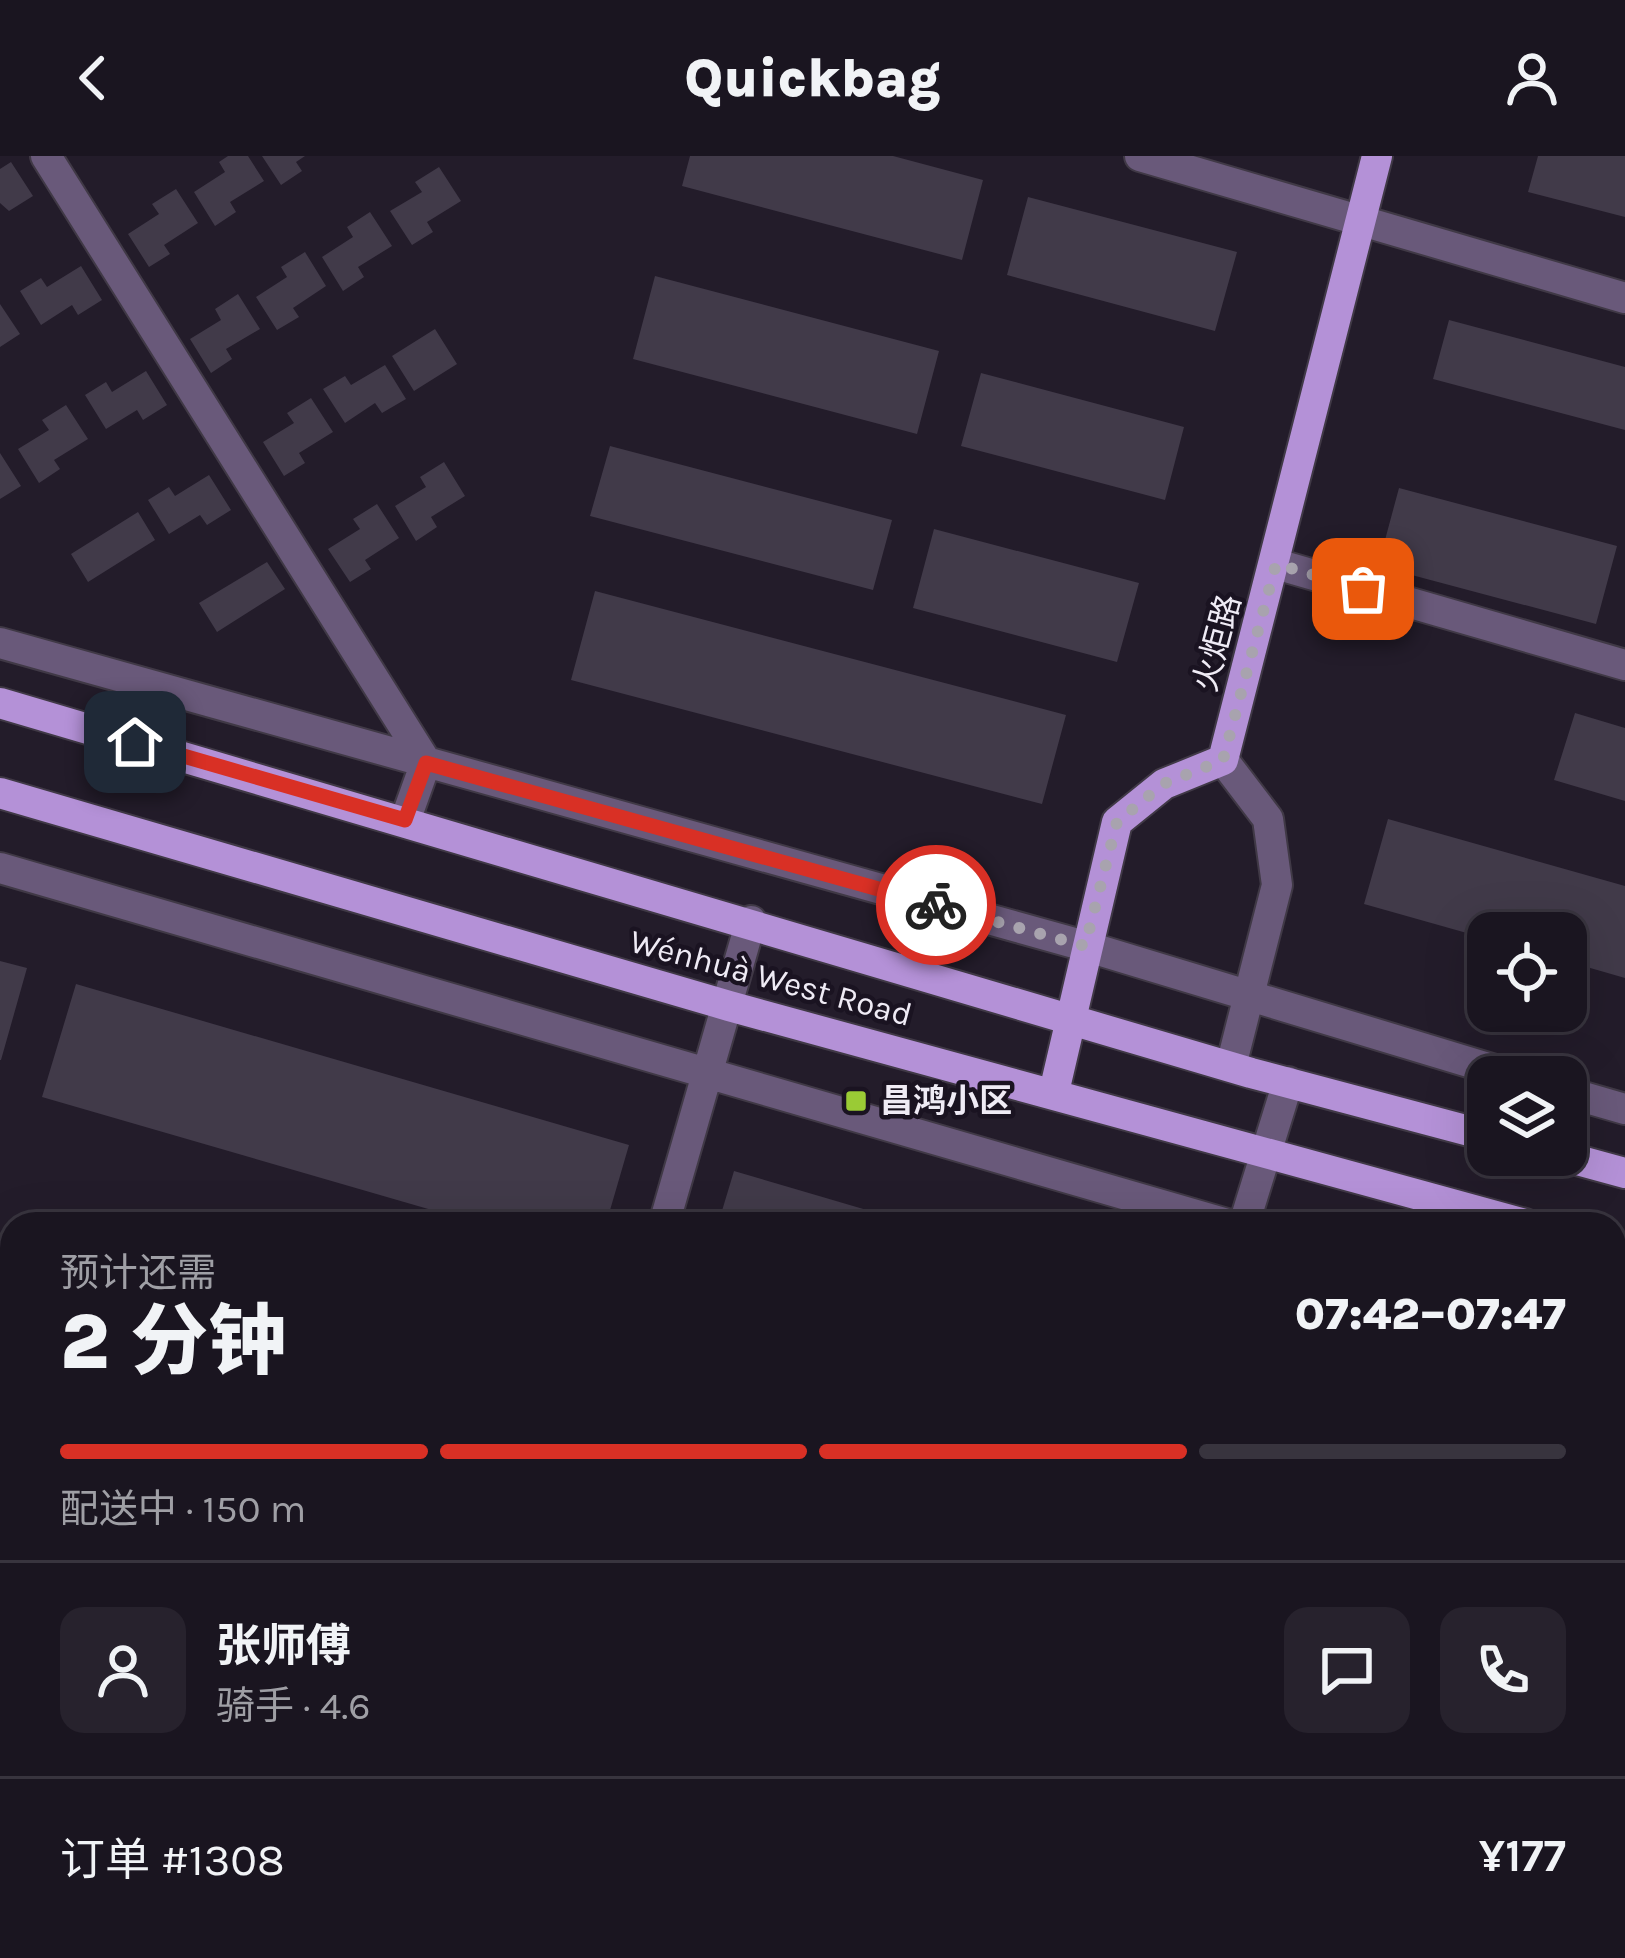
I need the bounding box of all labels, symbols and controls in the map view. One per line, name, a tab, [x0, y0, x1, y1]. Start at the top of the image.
icon: back	[60, 45, 126, 111]
icon: person	[1499, 45, 1565, 111]
text: Quickbag	[684, 46, 941, 110]
pin	[1312, 538, 1414, 640]
icon: bag	[1330, 556, 1396, 622]
street label: 火炬路	[1186, 590, 1248, 696]
pin	[84, 691, 186, 793]
icon: home	[102, 709, 168, 775]
courier	[876, 845, 996, 965]
icon: bike	[903, 872, 969, 938]
map controls	[1467, 912, 1587, 1176]
button: locate	[1467, 912, 1587, 1032]
street label: Wénhuà West Road	[626, 922, 916, 1034]
button: layers	[1467, 1056, 1587, 1176]
place label: 昌鸿小区	[880, 1082, 1012, 1120]
marker: 昌鸿小区	[843, 1088, 869, 1114]
text: 预计还需	[60, 1250, 216, 1296]
text: 07:42–07:47	[1295, 1288, 1566, 1340]
text: 2 分钟	[60, 1296, 286, 1388]
text: 配送中 · 150 m	[60, 1486, 306, 1532]
button: person	[60, 1607, 186, 1733]
button: chat	[1284, 1607, 1410, 1733]
button: phone	[1440, 1607, 1566, 1733]
text: 张师傅	[216, 1620, 351, 1672]
text: 骑手 · 4.6	[216, 1683, 371, 1729]
text: ¥177	[1479, 1830, 1566, 1882]
text: 订单 #1308	[60, 1834, 285, 1886]

